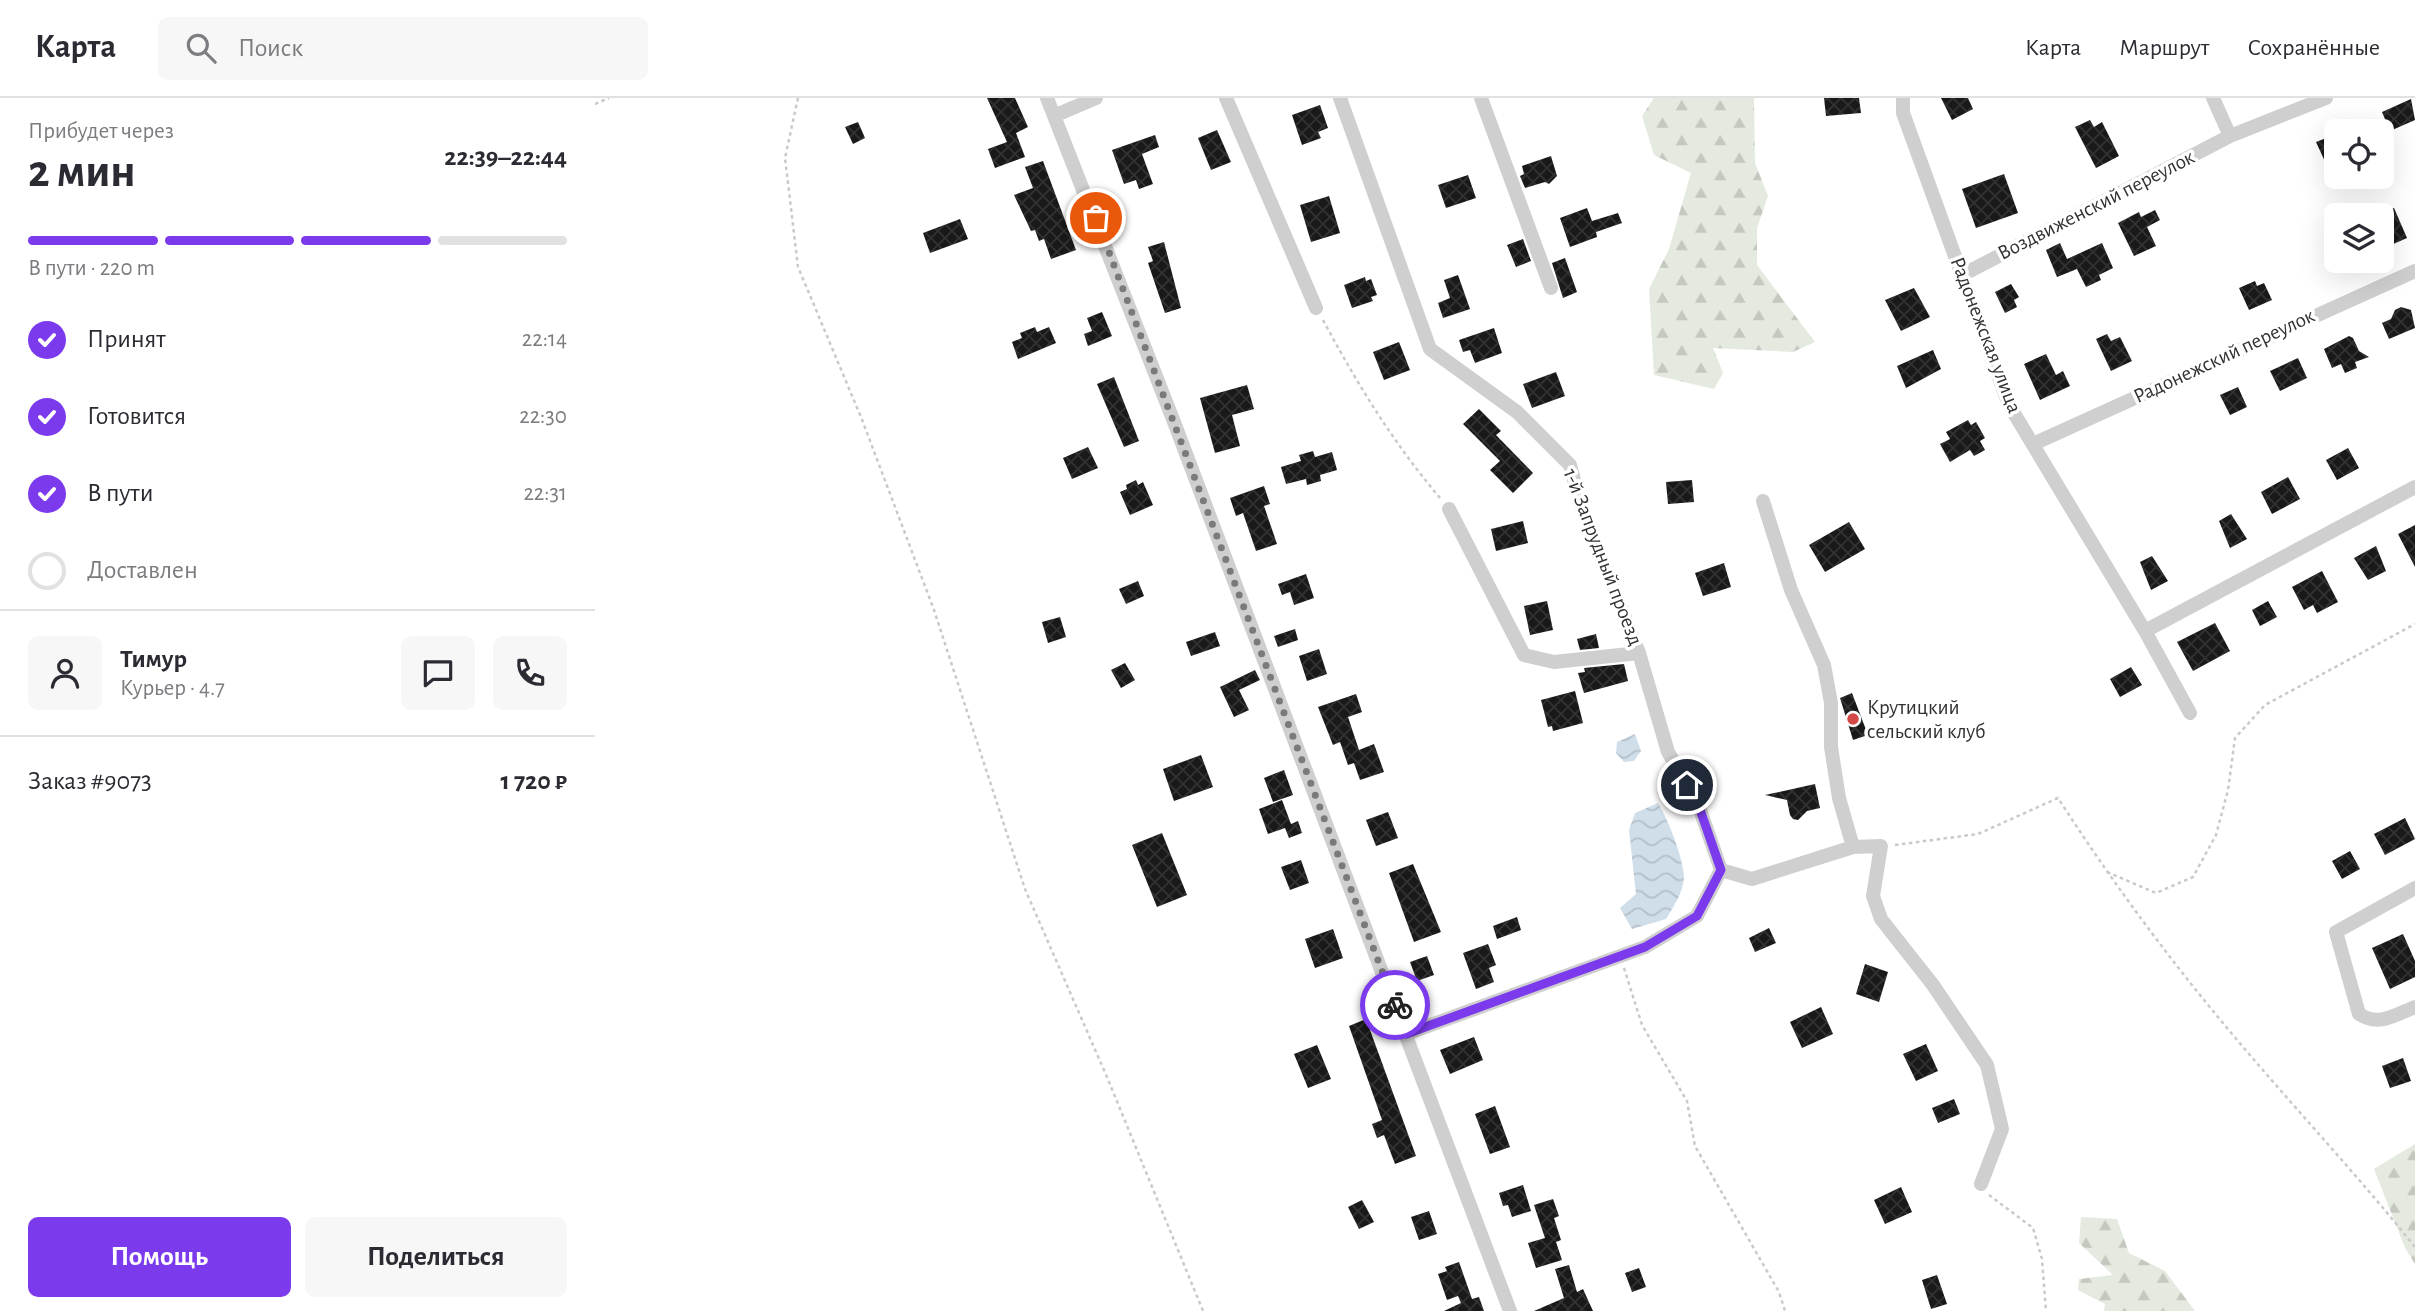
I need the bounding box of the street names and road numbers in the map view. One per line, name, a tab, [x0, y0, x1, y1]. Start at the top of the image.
street label: Воздвиженский переулок	[1994, 146, 2198, 264]
street label: Радонежская улица	[1947, 254, 2026, 416]
street label: Радонежский переулок	[2130, 305, 2318, 407]
street label: 1-й Запрудный проезд	[1560, 466, 1646, 648]

